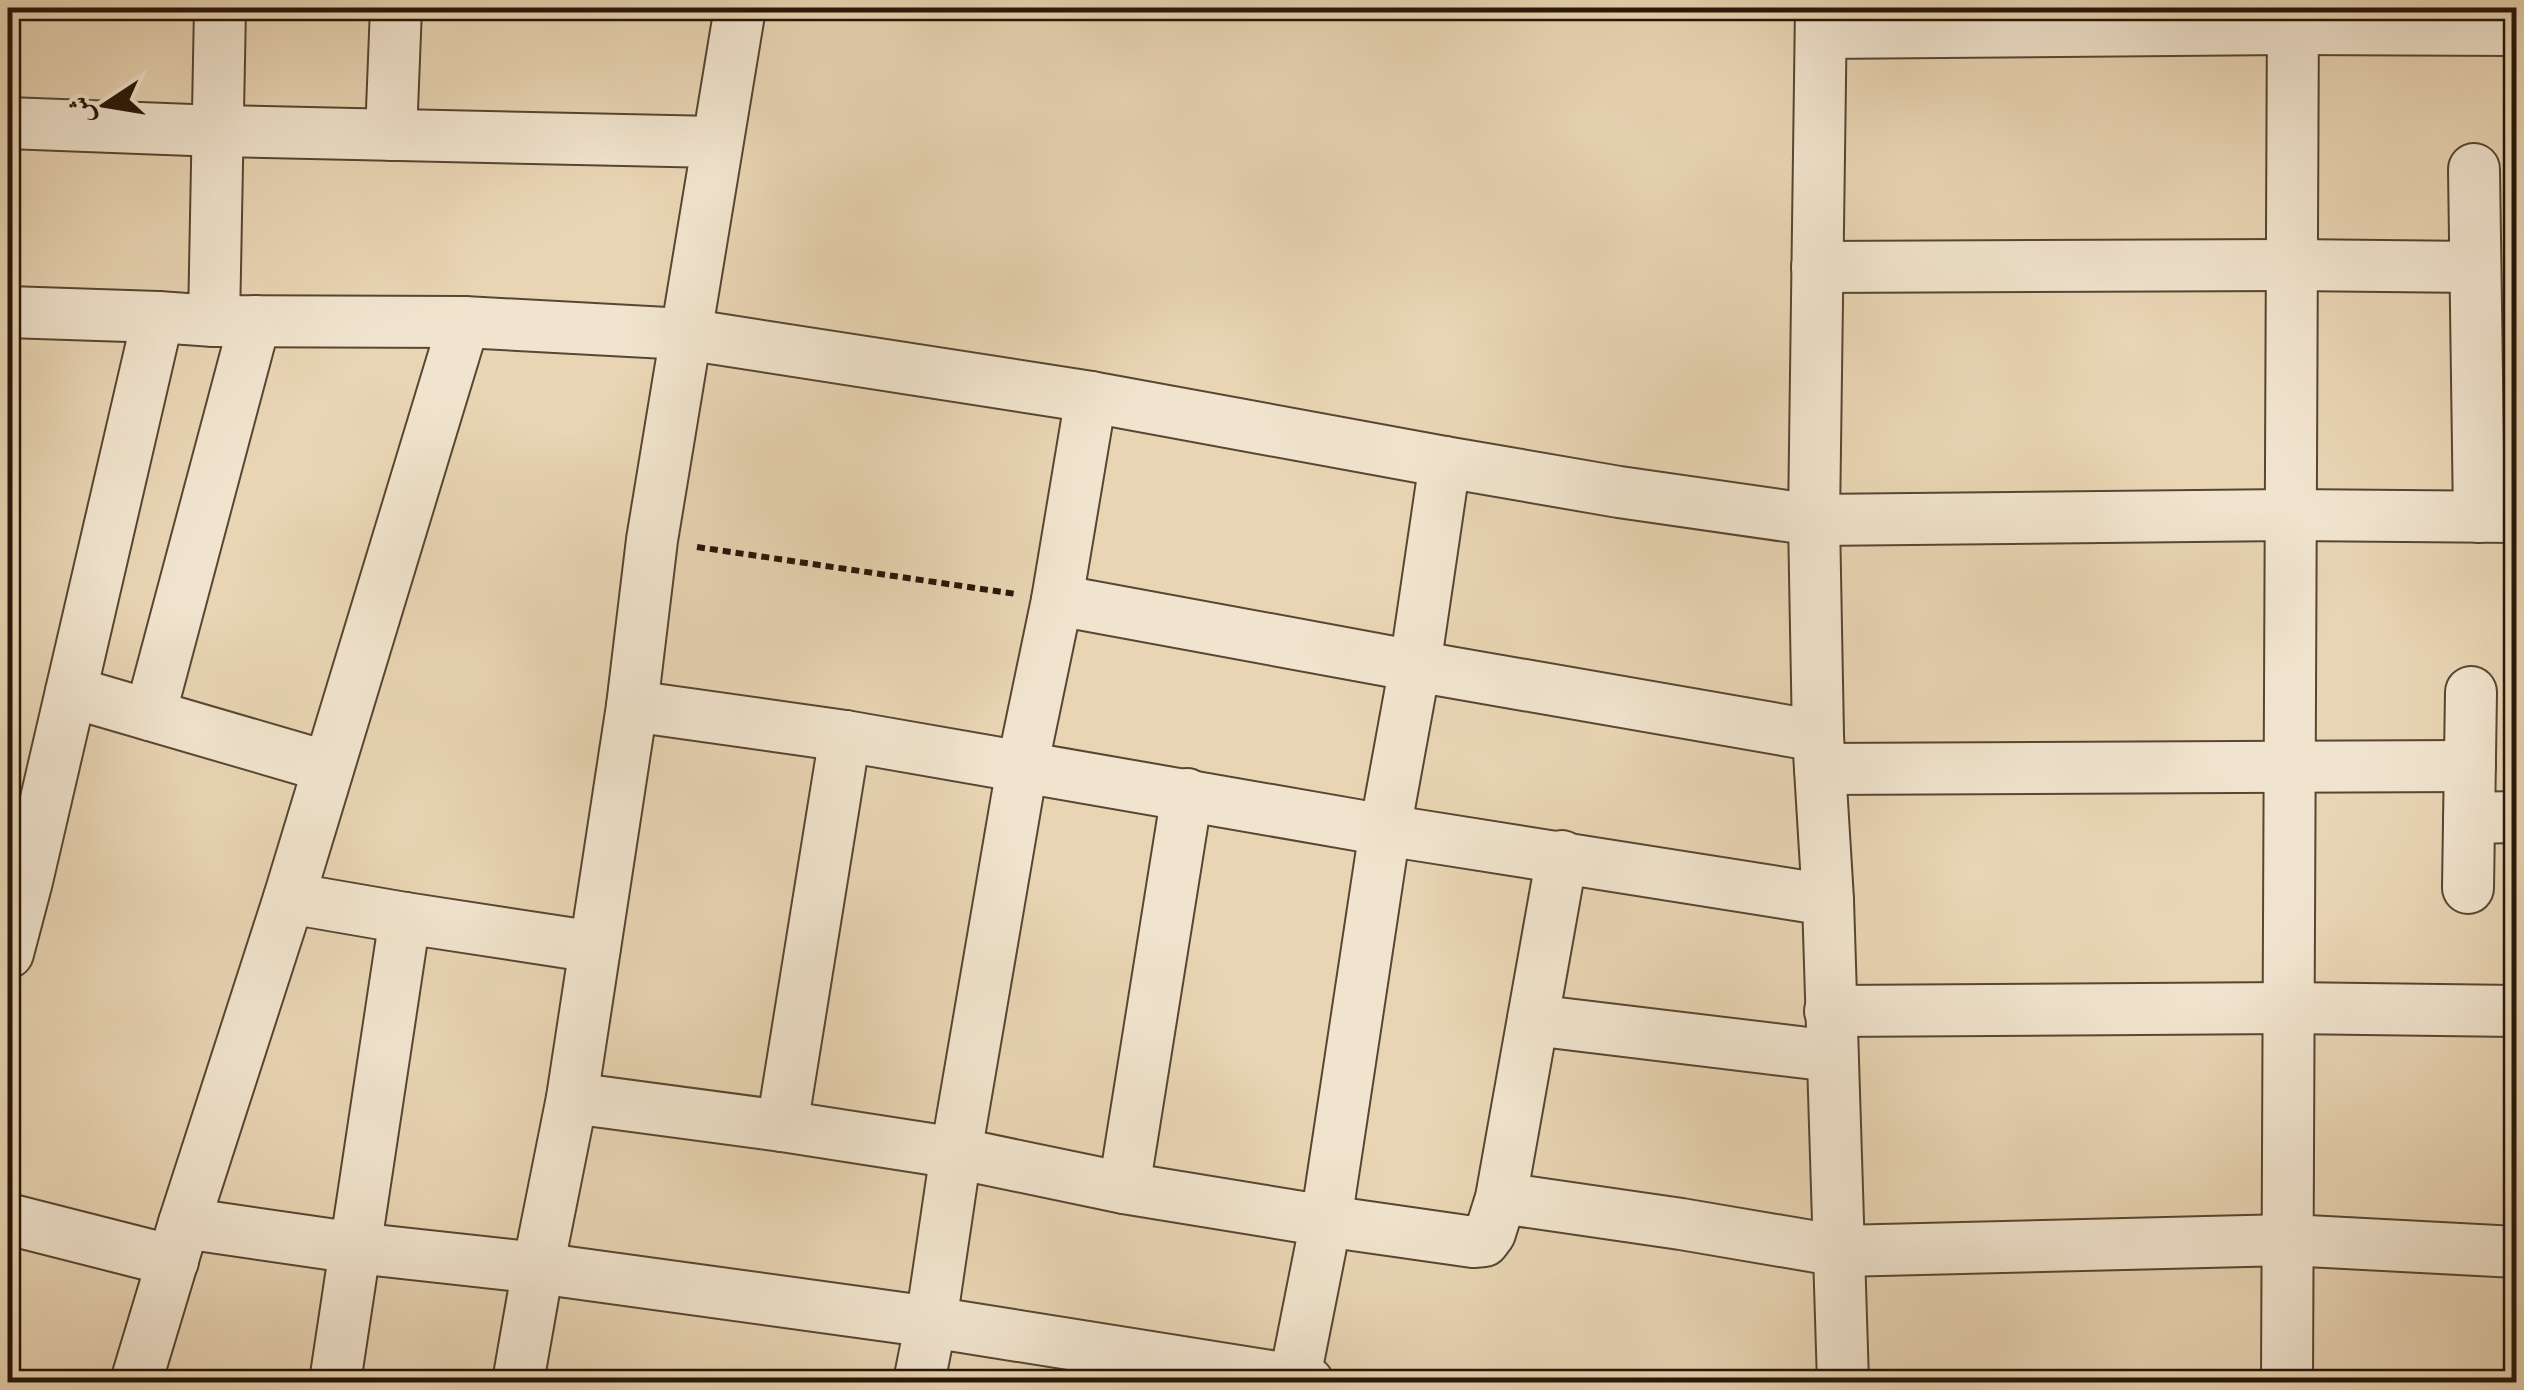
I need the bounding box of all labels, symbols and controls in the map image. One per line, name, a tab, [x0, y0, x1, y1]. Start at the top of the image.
north arrow	[55, 55, 155, 155]
text: ش	[61, 92, 105, 127]

